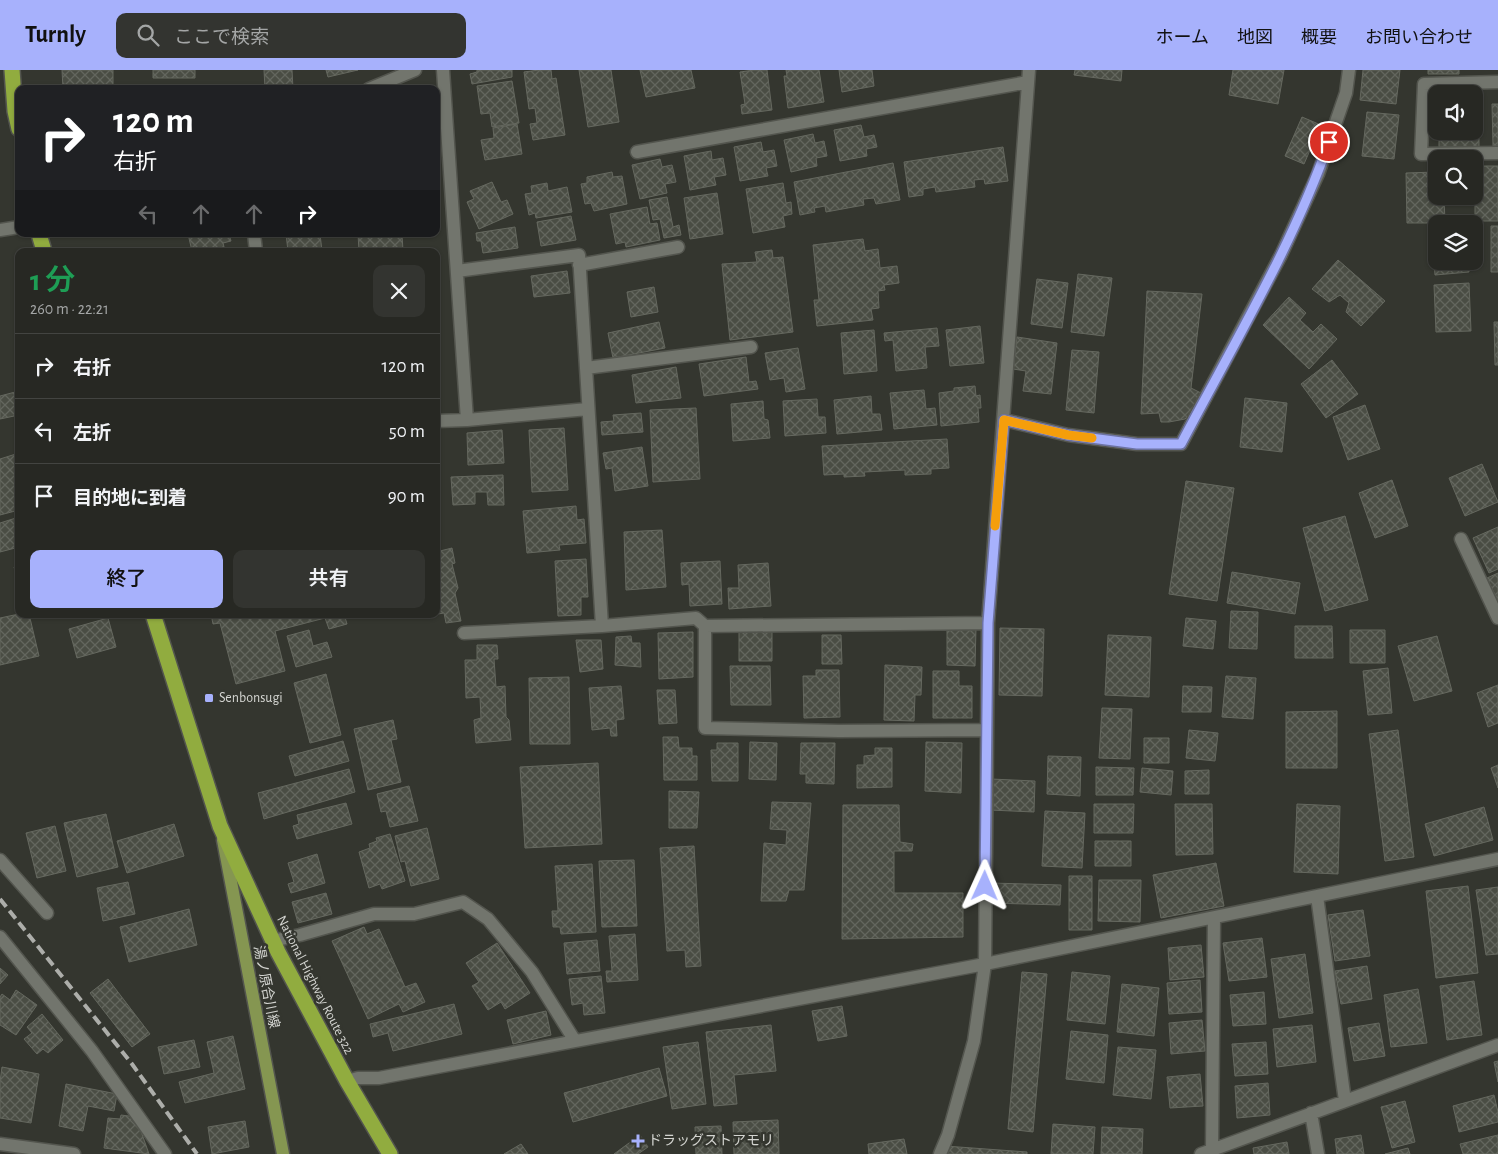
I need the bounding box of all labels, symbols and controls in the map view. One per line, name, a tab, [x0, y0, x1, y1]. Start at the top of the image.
search box	[116, 13, 466, 58]
icon: search	[134, 21, 162, 49]
text: Turnly	[25, 23, 86, 47]
text: ここで検索	[174, 28, 269, 47]
text: ホーム	[1156, 29, 1209, 47]
text: 地図	[1237, 29, 1273, 47]
text: 概要	[1301, 29, 1337, 47]
text: お問い合わせ	[1365, 29, 1473, 47]
map controls	[1428, 85, 1483, 270]
button: sound	[1428, 85, 1483, 140]
text: 120 m	[113, 104, 194, 139]
icon: right	[30, 105, 95, 170]
pin	[1308, 121, 1350, 163]
icon: arrive	[1315, 128, 1343, 156]
button: search	[1428, 150, 1483, 205]
text: 右折	[113, 151, 157, 173]
icon: left	[134, 200, 162, 228]
icon: ahead	[187, 200, 215, 228]
icon: ahead	[240, 200, 268, 228]
icon: right	[293, 200, 321, 228]
button: layers	[1428, 215, 1483, 270]
button: close	[373, 265, 425, 317]
text: 1 分	[30, 266, 75, 296]
text: 260 m · 22:21	[30, 301, 109, 317]
icon: right	[30, 352, 58, 380]
text: 120 m	[381, 357, 425, 376]
text: 右折	[73, 359, 111, 378]
icon: left	[30, 417, 58, 445]
text: 50 m	[389, 422, 425, 441]
text: 左折	[73, 424, 111, 443]
icon: arrive	[30, 482, 58, 510]
text: 90 m	[388, 487, 425, 506]
text: 目的地に到着	[73, 489, 187, 508]
button: 終了	[30, 550, 223, 608]
button: 共有	[233, 550, 425, 608]
place label: Senbonsugi	[219, 691, 283, 705]
marker: Senbonsugi	[203, 692, 215, 704]
position arrow	[958, 859, 1010, 911]
street label: National Highway Route 322	[274, 914, 356, 1056]
street label: 湯ノ原合川線	[251, 944, 282, 1030]
place label: ドラッグストアモリ	[648, 1133, 774, 1148]
marker: ドラッグストアモリ	[632, 1135, 644, 1147]

